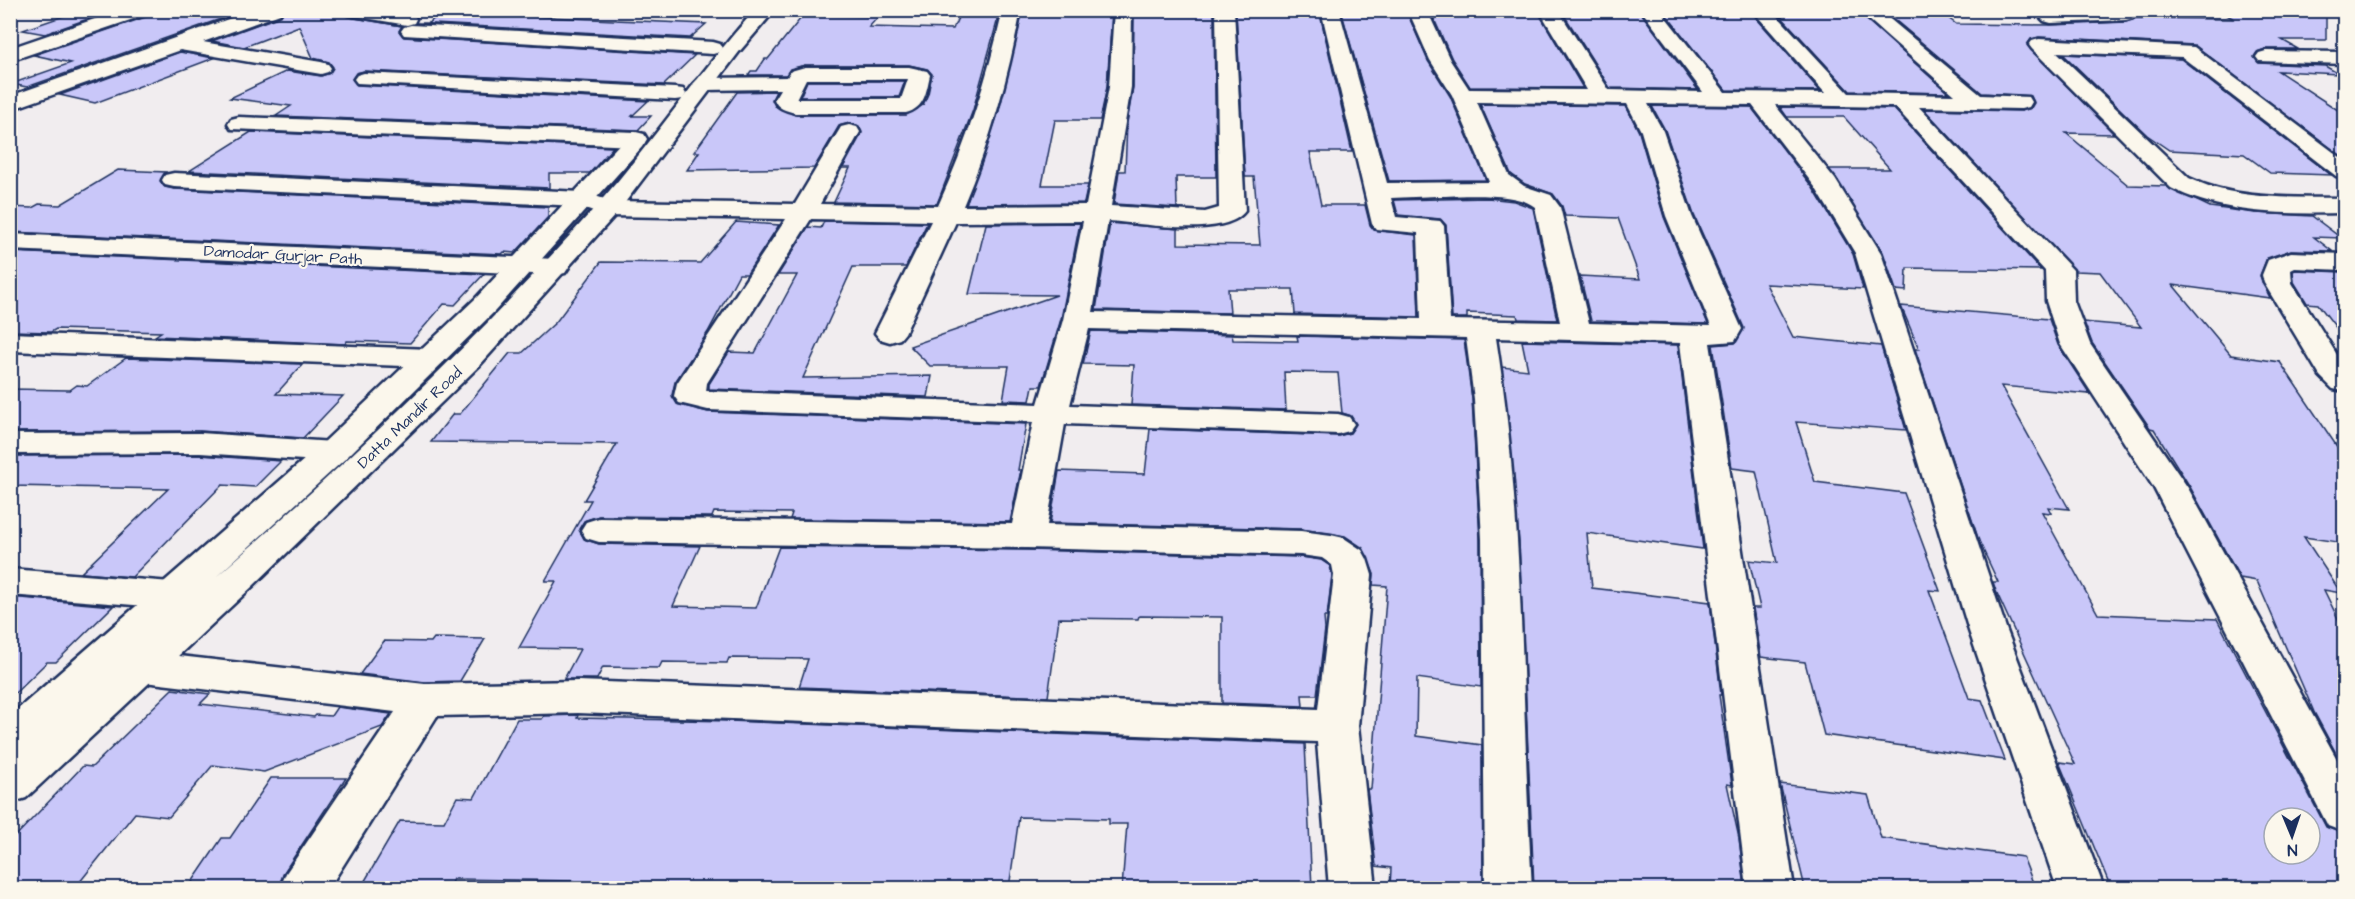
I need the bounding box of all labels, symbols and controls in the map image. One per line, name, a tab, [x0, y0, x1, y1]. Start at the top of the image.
street label: Damodar Gurjar Path	[203, 240, 363, 270]
street label: Datta Mandir Road	[352, 362, 467, 474]
north arrow	[2262, 806, 2322, 866]
text: N	[2287, 839, 2298, 861]

